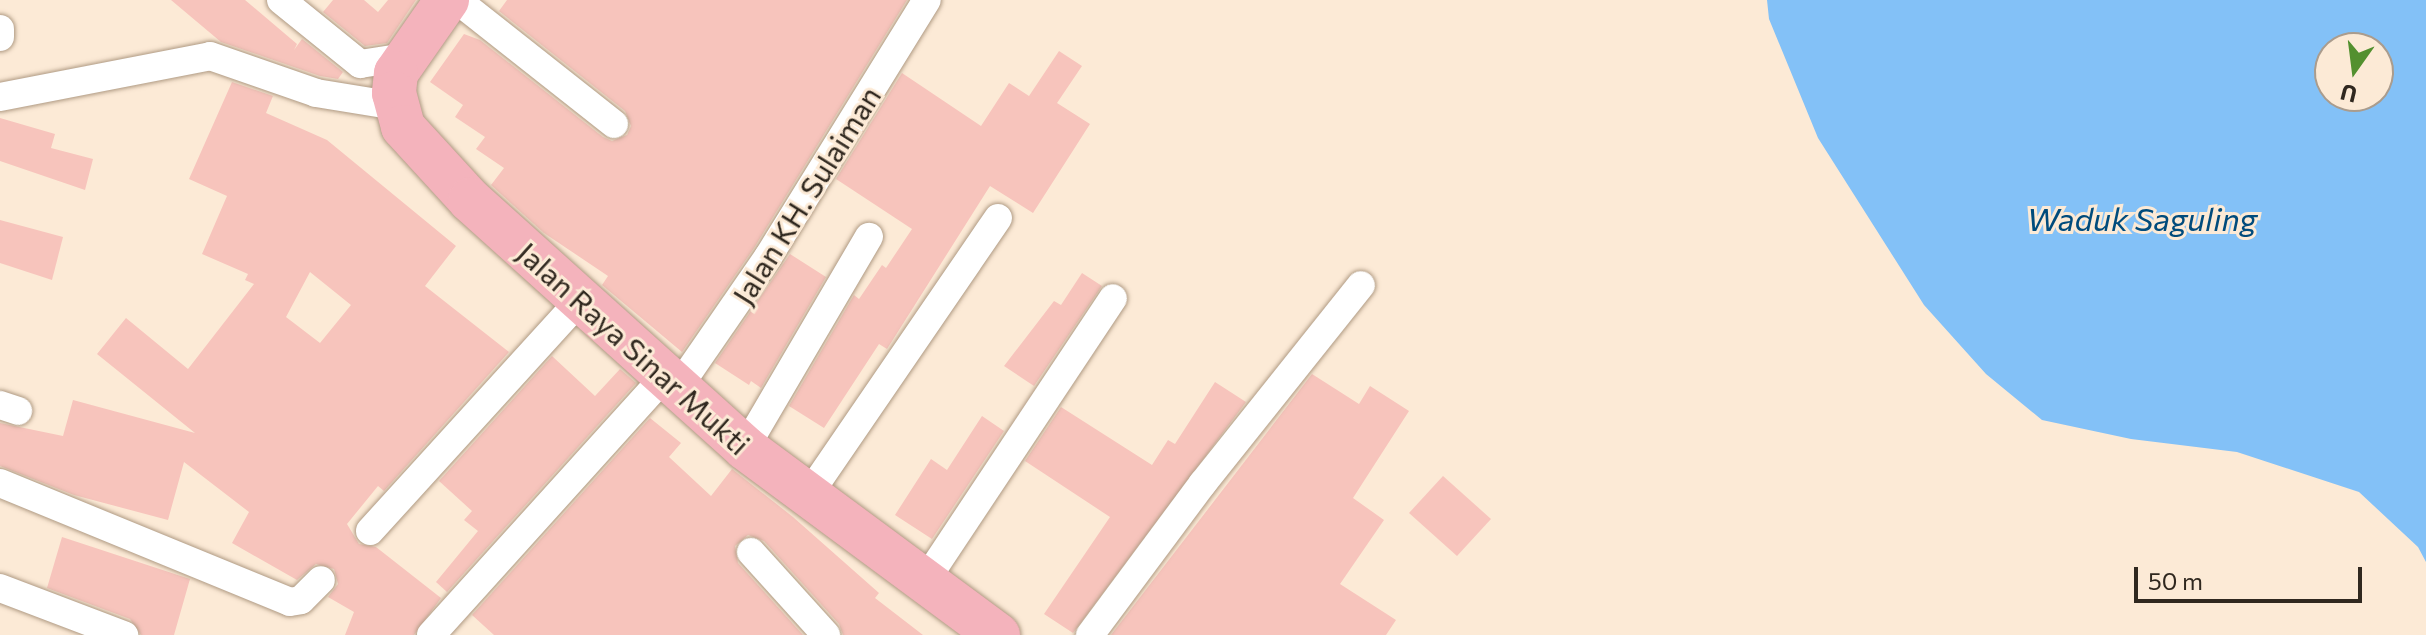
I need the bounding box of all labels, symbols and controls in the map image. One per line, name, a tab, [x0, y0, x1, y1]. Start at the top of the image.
north arrow	[2314, 32, 2394, 112]
street label: Jalan KH. Sulaiman	[724, 79, 888, 311]
text: U	[2338, 79, 2360, 109]
water label: Waduk Saguling	[2027, 199, 2257, 237]
street label: Jalan Raya Sinar Mukti	[510, 234, 758, 462]
scale bar	[2138, 551, 2366, 601]
text: 50 m	[2148, 566, 2203, 595]

